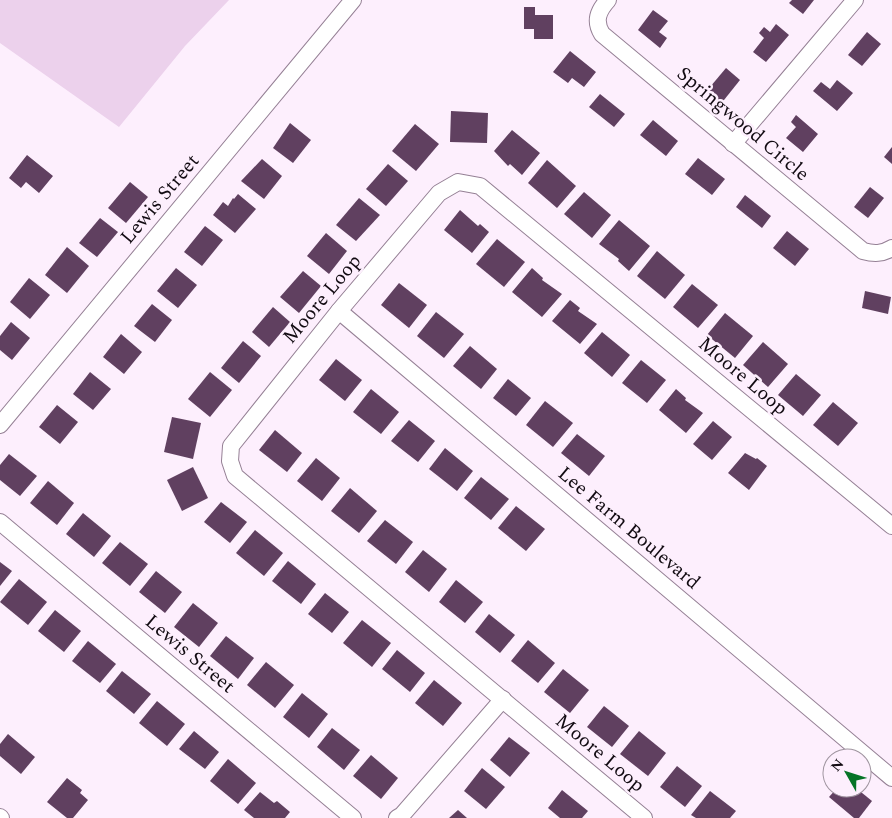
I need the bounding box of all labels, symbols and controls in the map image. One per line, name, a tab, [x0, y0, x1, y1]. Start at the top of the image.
street label: Springwood Circle	[670, 59, 816, 189]
street label: Lewis Street	[113, 147, 207, 251]
street label: Moore Loop	[275, 248, 369, 350]
street label: Moore Loop	[692, 329, 794, 423]
street label: Lee Farm Boulevard	[551, 459, 707, 597]
street label: Lewis Street	[138, 607, 242, 701]
street label: Moore Loop	[549, 706, 651, 800]
north arrow	[822, 748, 872, 798]
text: N	[826, 754, 849, 776]

